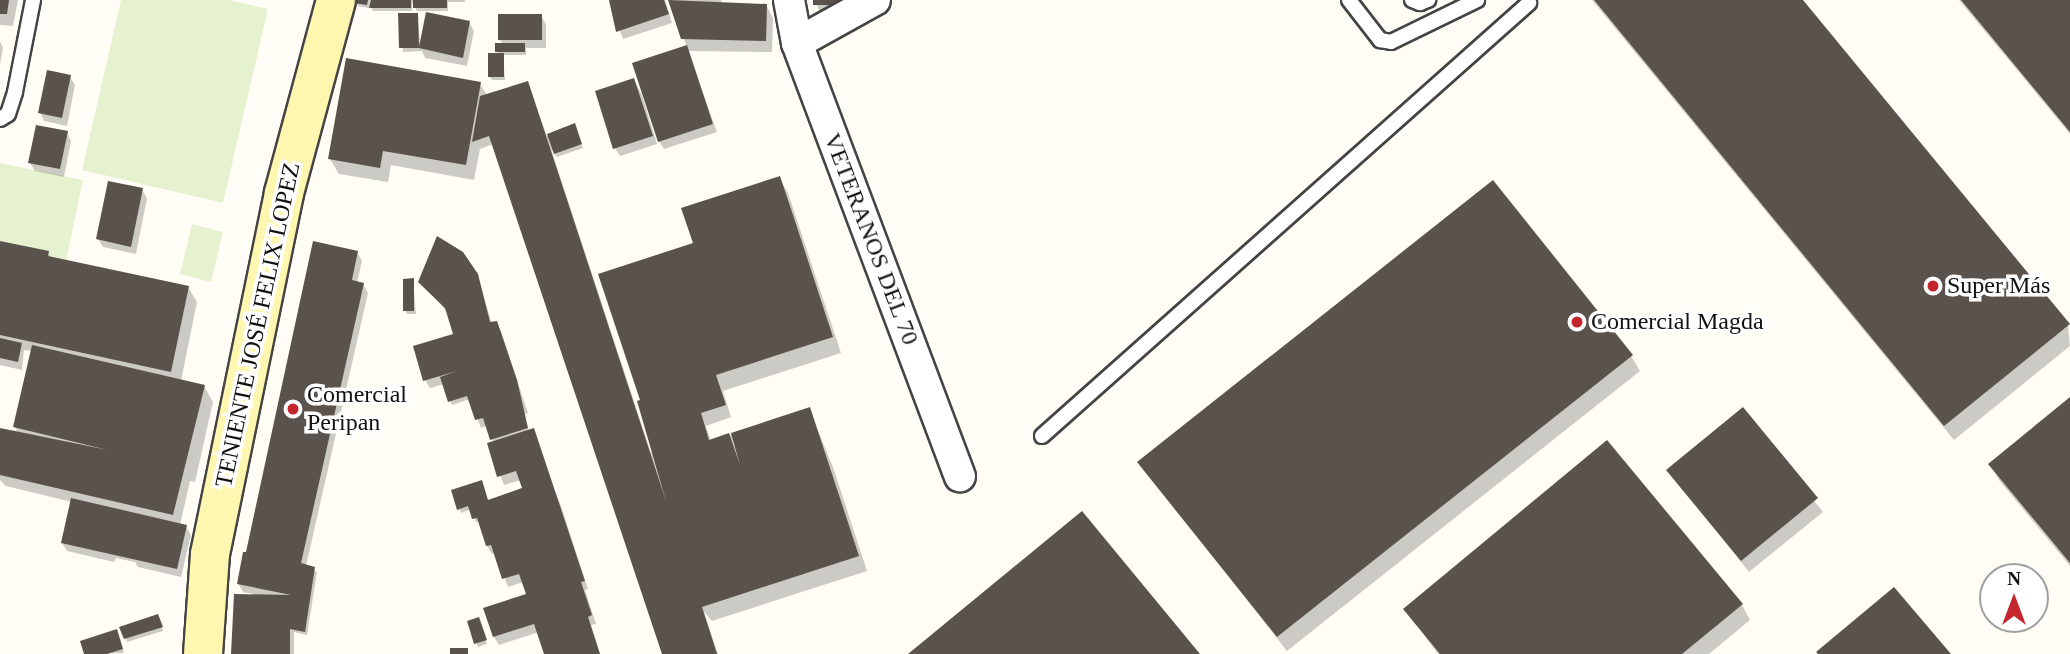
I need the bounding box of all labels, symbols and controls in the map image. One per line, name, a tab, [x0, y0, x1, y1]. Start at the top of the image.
street label: VETERANOS DEL 70	[817, 129, 925, 349]
street label: TENIENTE JOSÉ FELIX LOPEZ	[209, 160, 307, 490]
place label: Super Más	[1947, 272, 2050, 300]
marker: Super Más	[1925, 278, 1941, 294]
place label: Comercial Magda	[1591, 308, 1764, 336]
marker: Comercial Magda	[1569, 314, 1585, 330]
place label: Comercial Peripan	[307, 381, 407, 437]
marker: Comercial Peripan	[285, 401, 301, 417]
north arrow	[1979, 563, 2049, 633]
text: N	[2007, 568, 2021, 589]

